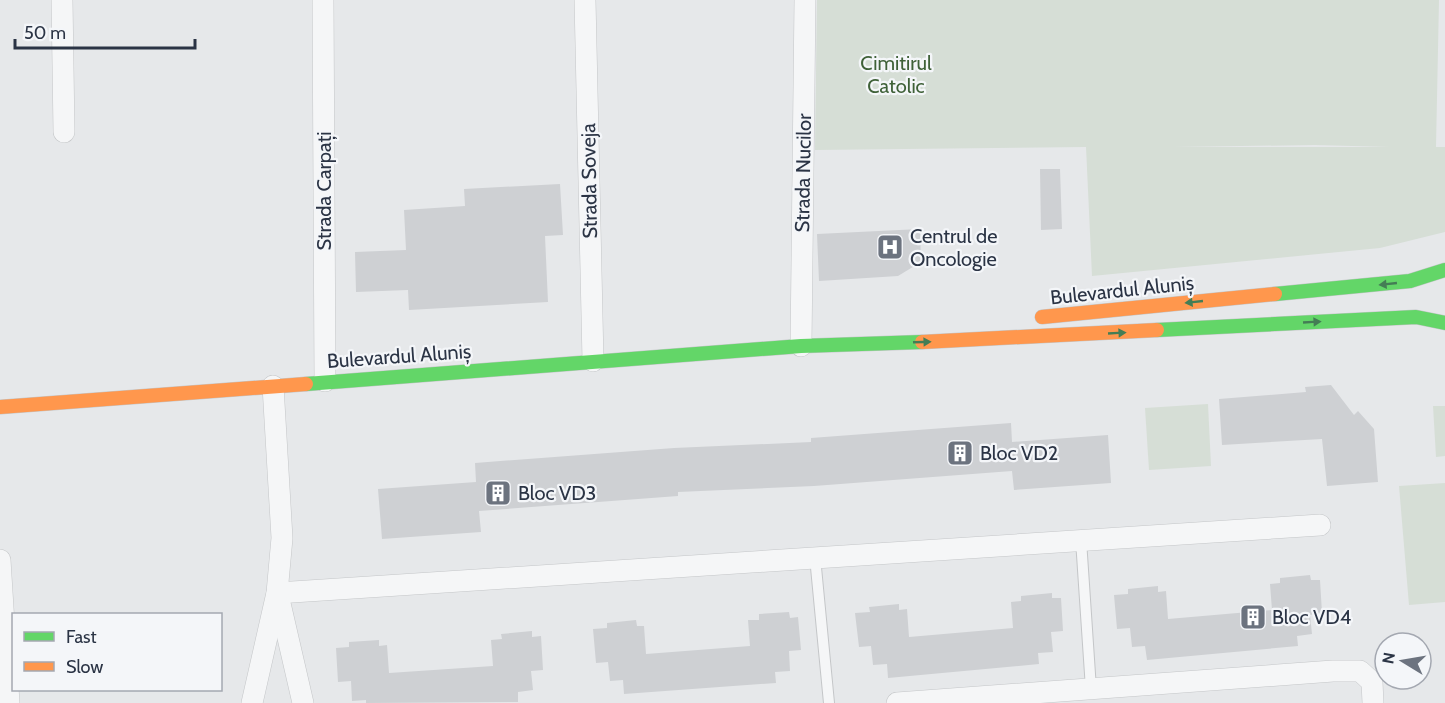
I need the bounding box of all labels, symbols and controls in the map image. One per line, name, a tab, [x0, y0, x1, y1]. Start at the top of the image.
scale bar	[15, 12, 195, 50]
text: 50 m	[24, 22, 66, 44]
park label: Cimitirul Catolic	[860, 51, 932, 98]
street label: Strada Nucilor	[790, 113, 816, 233]
street label: Strada Soveja	[576, 123, 602, 239]
street label: Strada Carpați	[312, 131, 337, 251]
place label: Centrul de Oncologie	[910, 224, 997, 271]
hospital icon: Centrul de Oncologie	[875, 232, 905, 262]
street label: Bulevardul Aluniș	[1049, 271, 1195, 310]
one-way arrow	[1379, 279, 1398, 289]
one-way arrow	[1185, 297, 1204, 307]
one-way arrow	[1302, 318, 1321, 327]
one-way arrow	[1108, 328, 1127, 337]
one-way arrow	[913, 338, 932, 347]
street label: Bulevardul Aluniș	[326, 339, 472, 374]
building icon: Bloc VD2	[945, 438, 975, 468]
place label: Bloc VD2	[980, 441, 1058, 465]
building icon: Bloc VD3	[483, 478, 513, 508]
place label: Bloc VD3	[518, 481, 596, 505]
building icon: Bloc VD4	[1238, 602, 1268, 632]
place label: Bloc VD4	[1272, 605, 1352, 629]
legend	[12, 613, 222, 691]
text: Fast	[66, 626, 97, 648]
north arrow	[1373, 631, 1433, 691]
text: N	[1378, 651, 1399, 666]
text: Slow	[66, 656, 103, 678]

